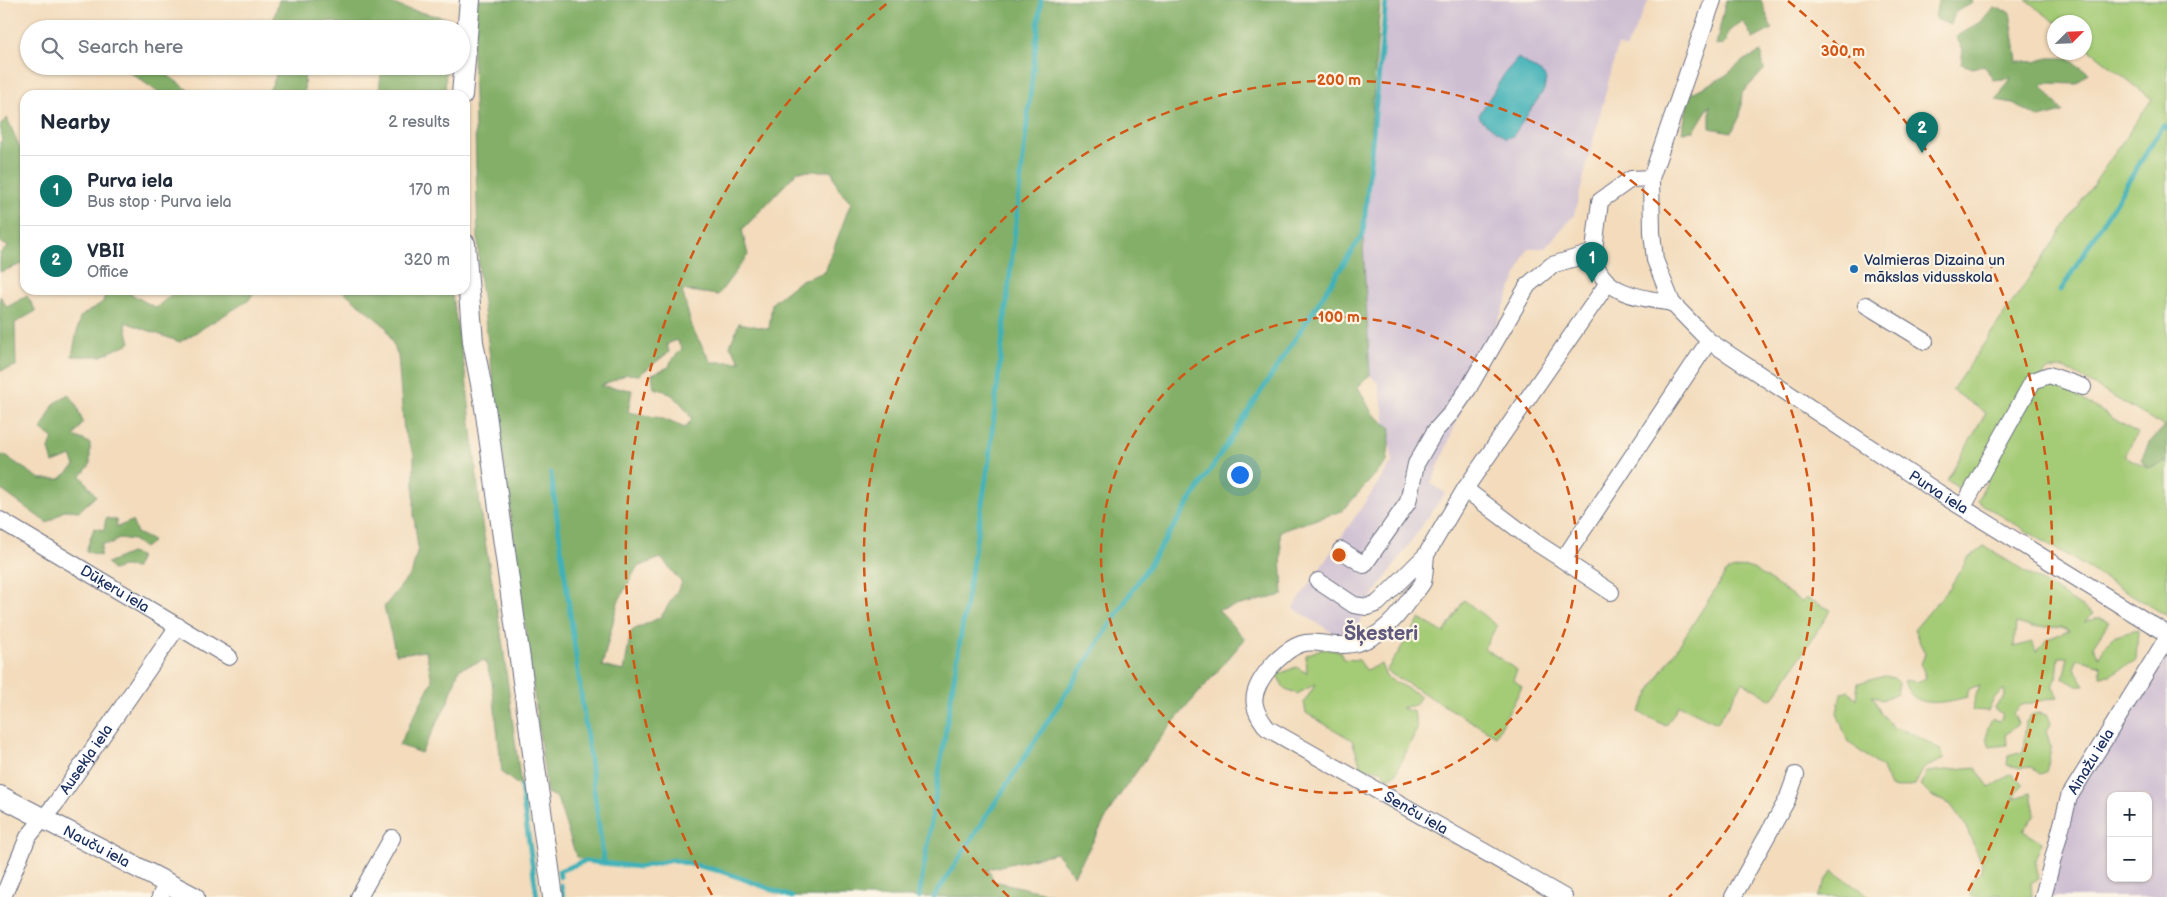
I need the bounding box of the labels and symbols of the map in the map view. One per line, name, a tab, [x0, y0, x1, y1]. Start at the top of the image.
north arrow	[2047, 15, 2092, 60]
text: 300 m	[1821, 42, 1865, 61]
text: 200 m	[1317, 71, 1361, 90]
pin: 2	[1906, 112, 1938, 153]
pin: 1	[1576, 242, 1608, 283]
place label: Valmieras Dizaina un mākslas vidusskola	[1864, 251, 2005, 287]
marker: Valmieras Dizaina un mākslas vidusskola	[1848, 263, 1860, 275]
text: 100 m	[1318, 308, 1360, 327]
your location	[1227, 462, 1253, 488]
street label: Purva iela	[1905, 466, 1972, 518]
centre of rings	[1330, 546, 1348, 564]
street label: Dūķeru iela	[77, 561, 153, 617]
district label: Šķesteri	[1344, 620, 1418, 646]
street label: Ausekļa iela	[55, 721, 117, 798]
street label: Ainažu iela	[2063, 725, 2118, 798]
street label: Senču iela	[1380, 787, 1452, 839]
street label: Nauču iela	[60, 821, 133, 872]

